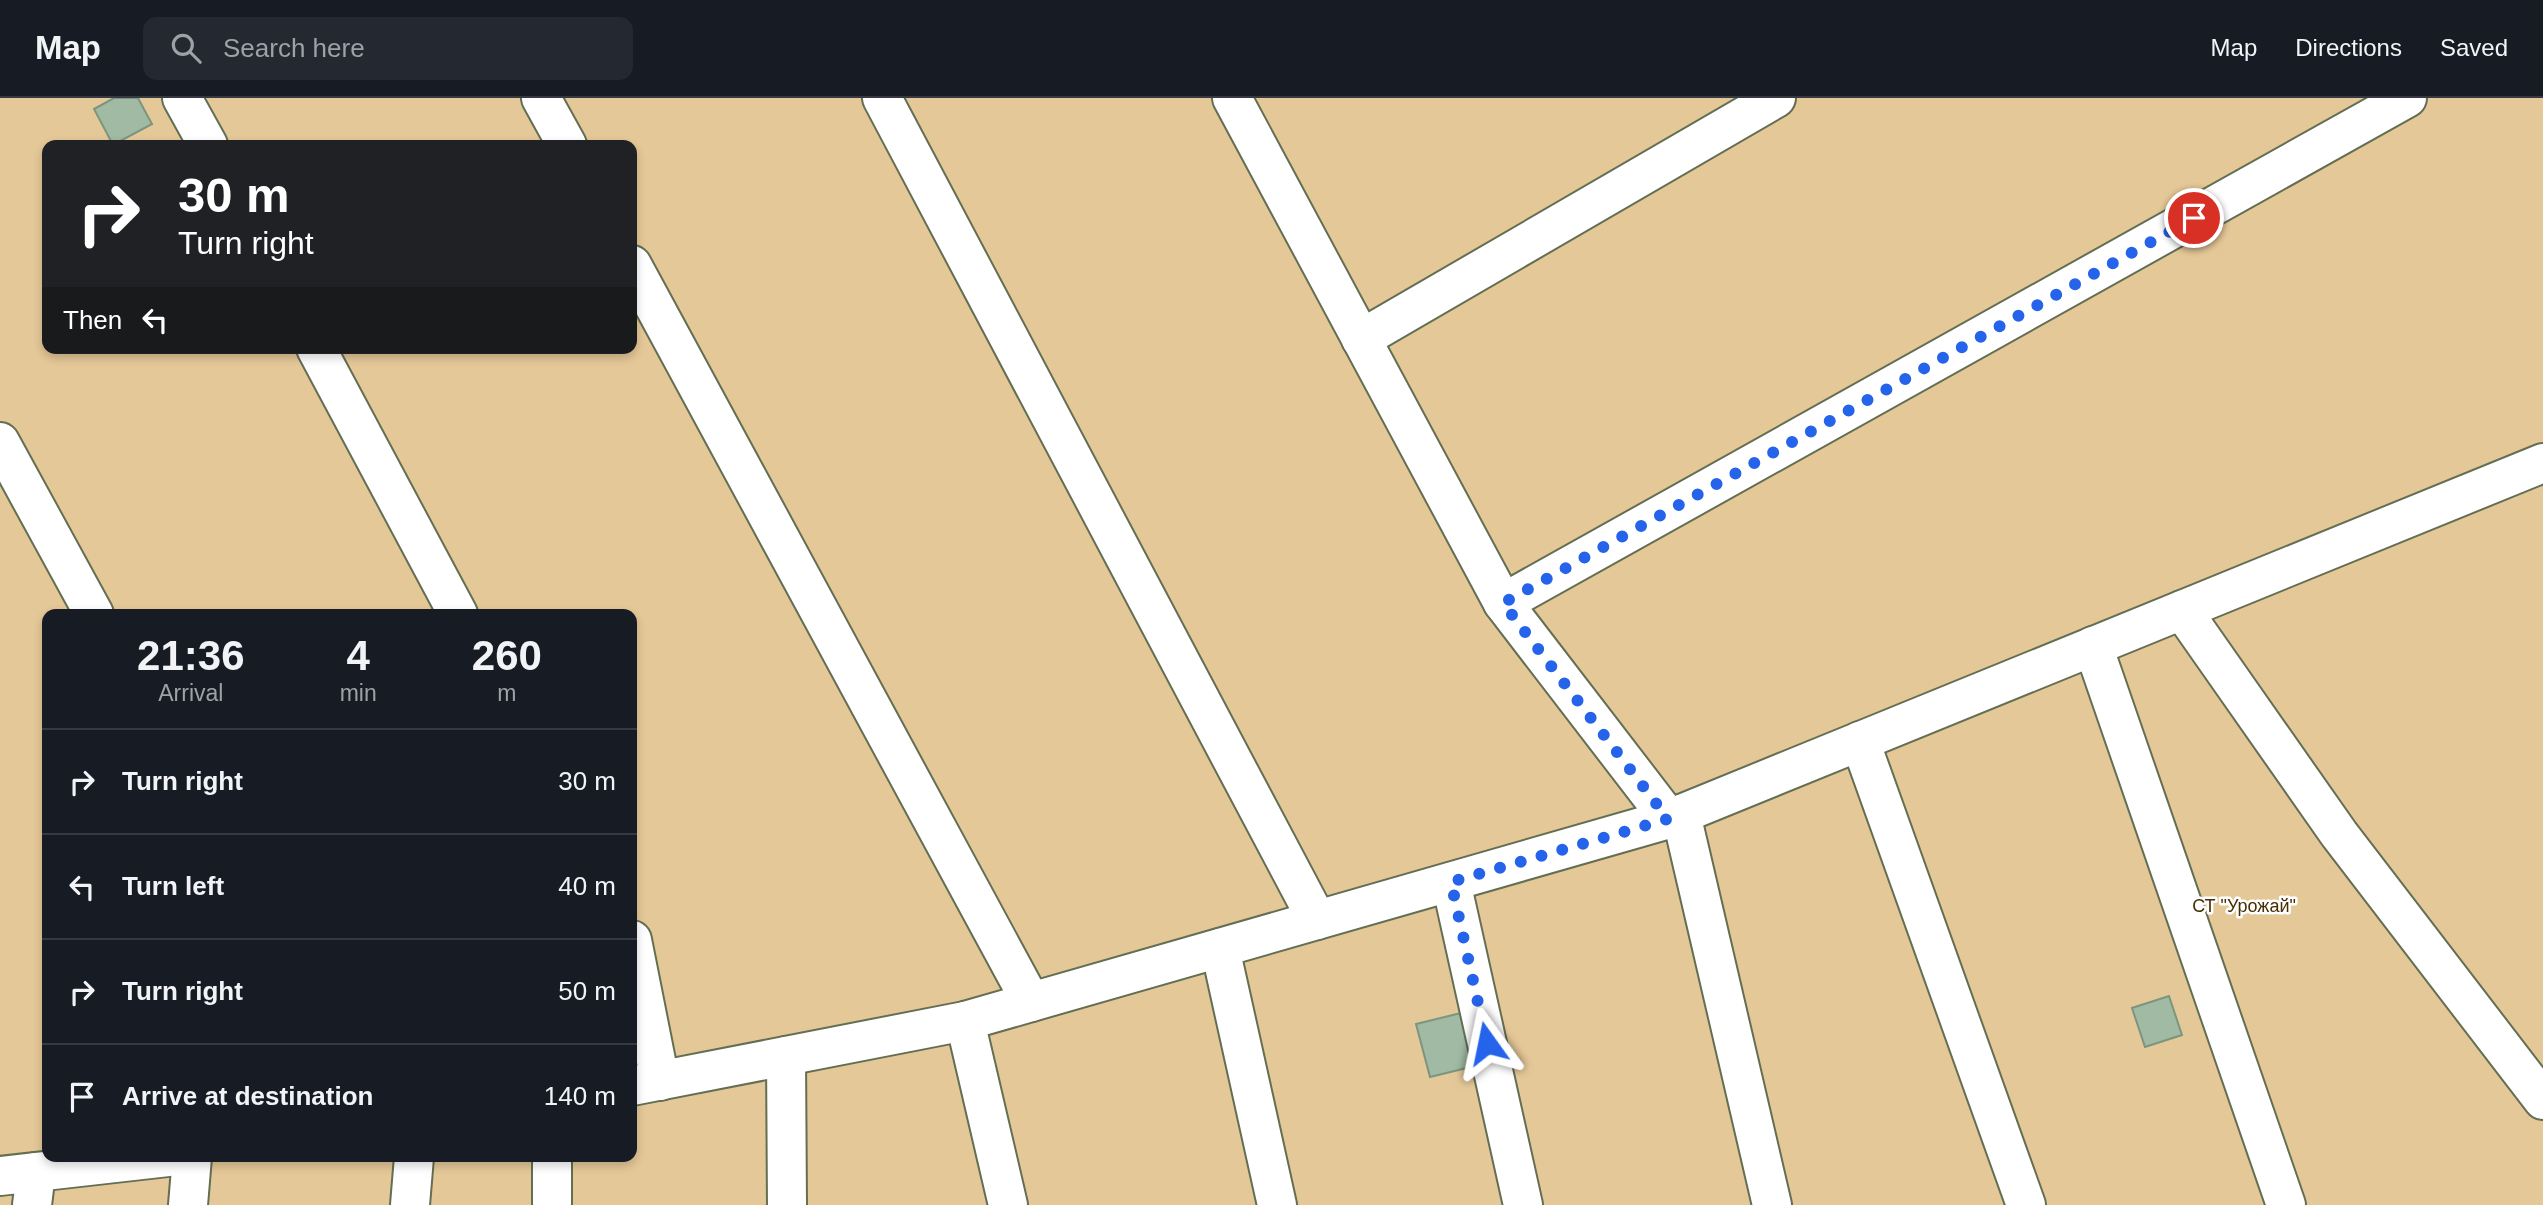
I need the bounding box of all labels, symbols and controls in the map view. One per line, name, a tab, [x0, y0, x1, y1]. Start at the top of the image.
search box	[143, 17, 633, 80]
text: Map	[35, 29, 101, 66]
icon: search	[167, 29, 205, 67]
text: Search here	[223, 33, 365, 63]
text: Map	[2211, 34, 2257, 61]
text: Directions	[2295, 34, 2402, 61]
text: Saved	[2440, 34, 2508, 61]
icon: right	[63, 168, 154, 259]
text: 30 m	[178, 168, 290, 222]
pin	[2164, 188, 2224, 248]
icon: arrive	[2175, 199, 2213, 237]
text: Turn right	[178, 225, 314, 261]
icon: left	[136, 301, 174, 339]
text: Then	[63, 305, 122, 335]
text: 21:36	[137, 632, 245, 679]
text: 4	[346, 632, 370, 679]
text: 260	[472, 632, 542, 679]
text: Arrival	[158, 680, 223, 706]
text: min	[340, 680, 377, 706]
text: m	[497, 680, 516, 706]
icon: right	[63, 763, 101, 801]
text: Turn right	[122, 766, 243, 796]
text: 30 m	[558, 766, 616, 796]
icon: left	[63, 868, 101, 906]
text: Turn left	[122, 871, 224, 901]
text: 40 m	[558, 871, 616, 901]
park label: СТ "Урожай"	[2192, 896, 2296, 916]
icon: right	[63, 973, 101, 1011]
text: Turn right	[122, 976, 243, 1006]
text: 50 m	[558, 976, 616, 1006]
position arrow	[1450, 1006, 1524, 1080]
icon: arrive	[63, 1078, 101, 1116]
text: Arrive at destination	[122, 1081, 373, 1111]
text: 140 m	[544, 1081, 616, 1111]

